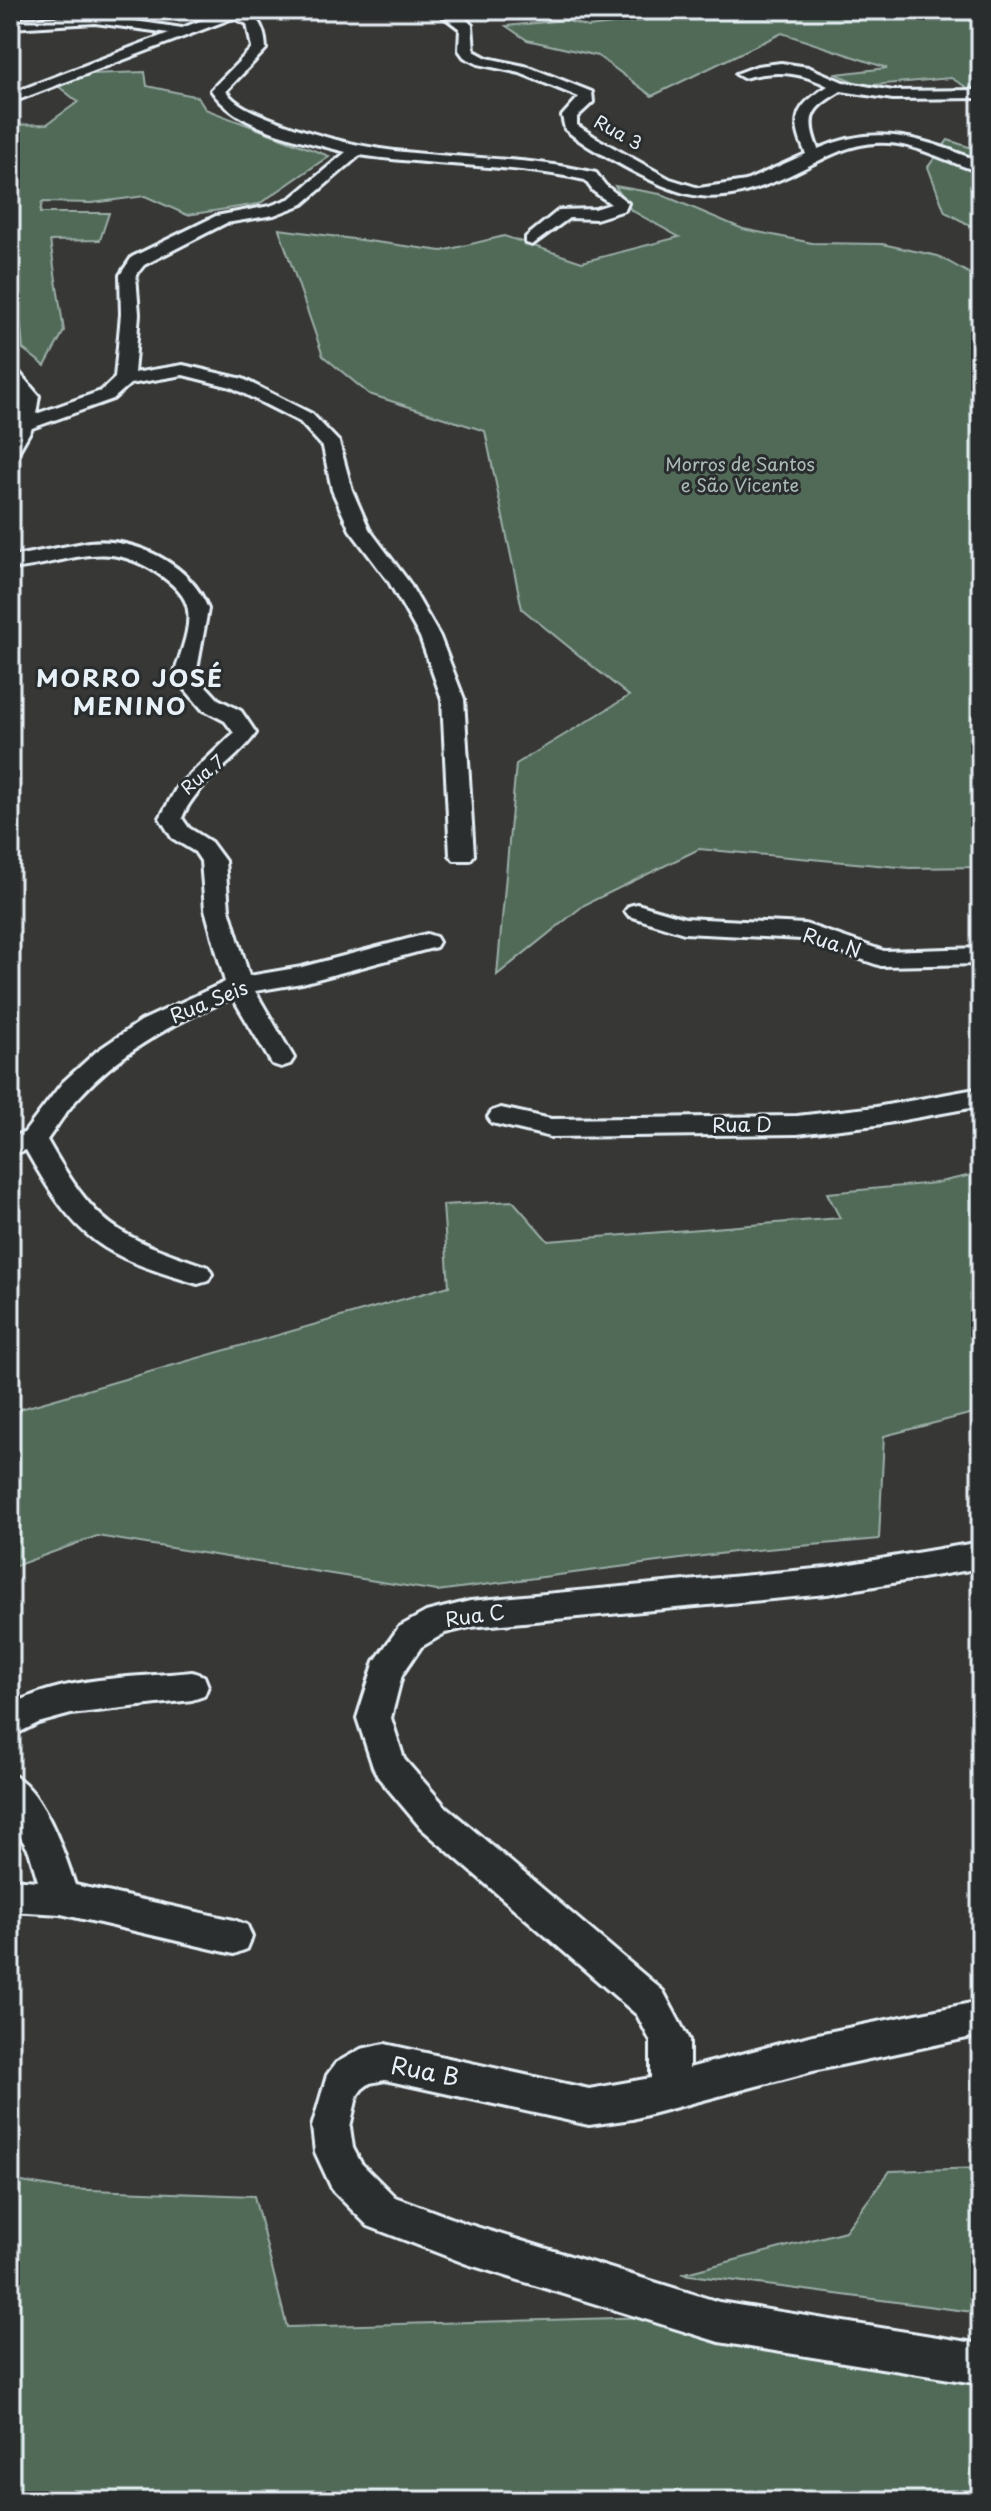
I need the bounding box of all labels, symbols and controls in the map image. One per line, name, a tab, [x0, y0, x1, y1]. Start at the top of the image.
street label: Rua 3	[590, 107, 648, 156]
park label: Morros de Santos e São Vicente	[665, 450, 815, 498]
district label: MORRO JOSÉ MENINO	[36, 659, 224, 723]
street label: Rua 7	[174, 747, 230, 800]
street label: Rua N	[799, 919, 865, 965]
street label: Rua Seis	[165, 972, 252, 1030]
street label: Rua D	[712, 1108, 772, 1140]
street label: Rua C	[443, 1596, 506, 1634]
street label: Rua B	[388, 2046, 463, 2094]

